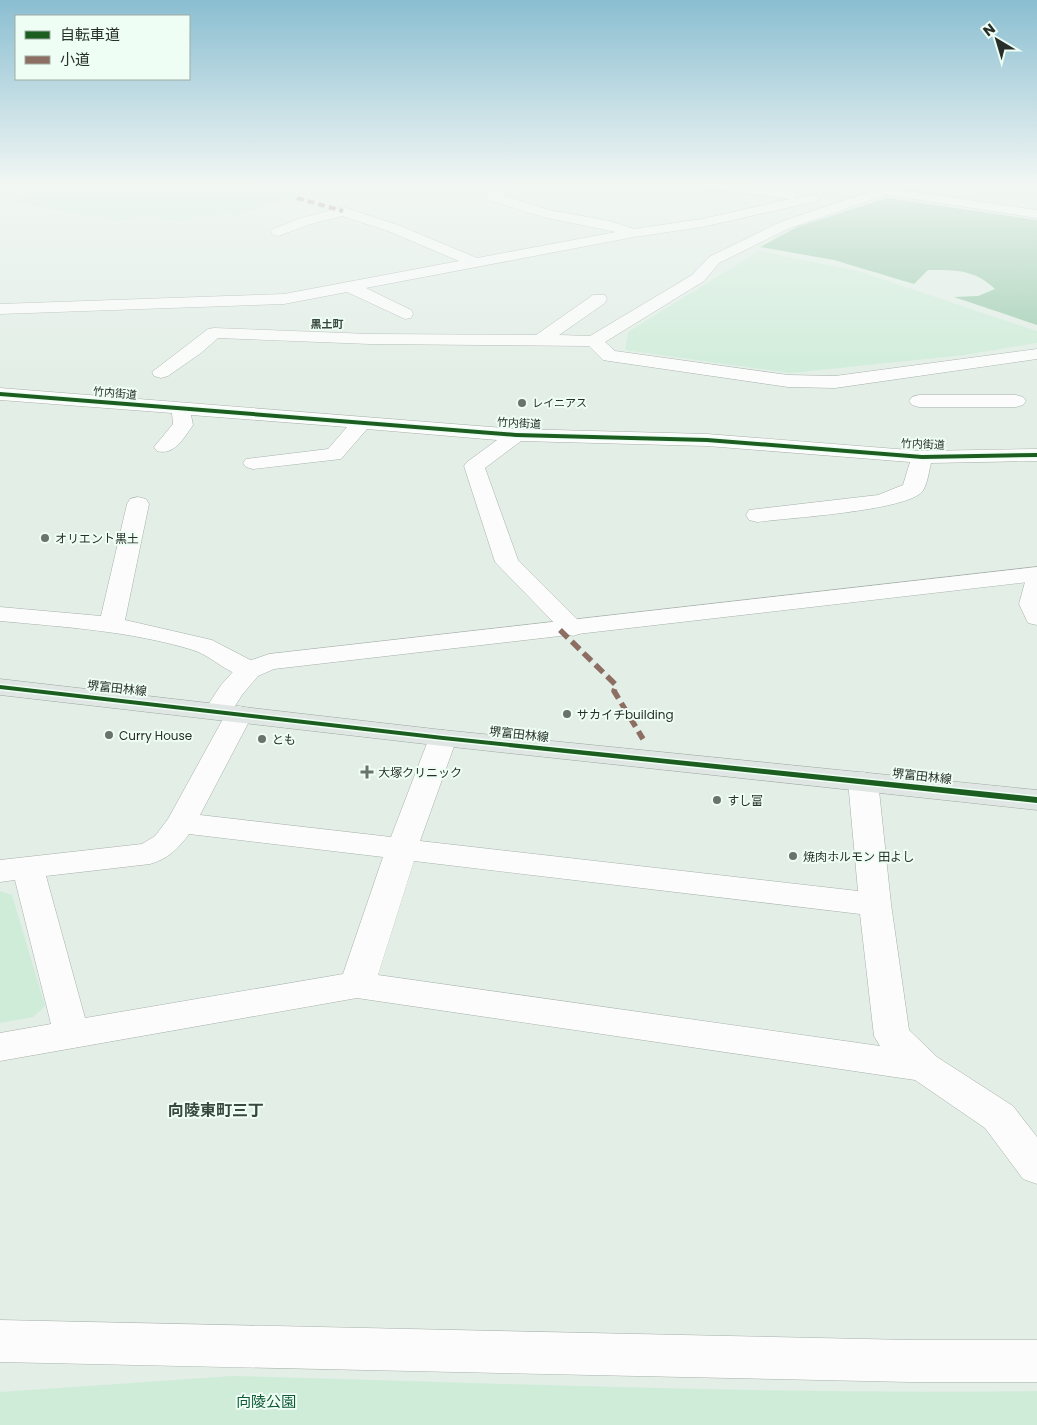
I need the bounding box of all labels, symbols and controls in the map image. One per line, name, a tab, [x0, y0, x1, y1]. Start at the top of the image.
legend	[15, 15, 190, 80]
north arrow	[972, 15, 1022, 65]
text: N	[979, 19, 999, 41]
text: 自転車道	[60, 24, 120, 45]
text: 小道	[60, 49, 90, 70]
district label: 黒土町	[311, 316, 344, 332]
street label: 竹内街道	[92, 383, 138, 403]
place label: レイニアス	[532, 395, 587, 411]
marker: レイニアス	[516, 397, 528, 409]
street label: 竹内街道	[497, 414, 541, 432]
street label: 竹内街道	[901, 435, 945, 453]
place label: オリエント黒土	[55, 530, 139, 547]
marker: オリエント黒土	[39, 532, 51, 544]
street label: 堺富田林線	[86, 676, 148, 700]
place label: サカイチbuilding	[577, 706, 674, 723]
marker: サカイチbuilding	[561, 708, 573, 720]
street label: 堺富田林線	[488, 722, 550, 746]
place label: Curry House	[119, 727, 192, 744]
marker: Curry House	[103, 729, 115, 741]
place label: とも	[272, 731, 296, 748]
marker: とも	[256, 733, 268, 745]
place label: 大塚クリニック	[378, 764, 462, 781]
street label: 堺富田林線	[891, 764, 953, 788]
marker: 大塚クリニック	[360, 765, 374, 779]
place label: すし富	[727, 792, 763, 809]
marker: すし富	[711, 794, 723, 806]
place label: 焼肉ホルモン 田よし	[803, 848, 914, 865]
marker: 焼肉ホルモン 田よし	[787, 850, 799, 862]
district label: 向陵東町三丁	[168, 1099, 264, 1122]
park label: 向陵公園	[236, 1391, 296, 1412]

